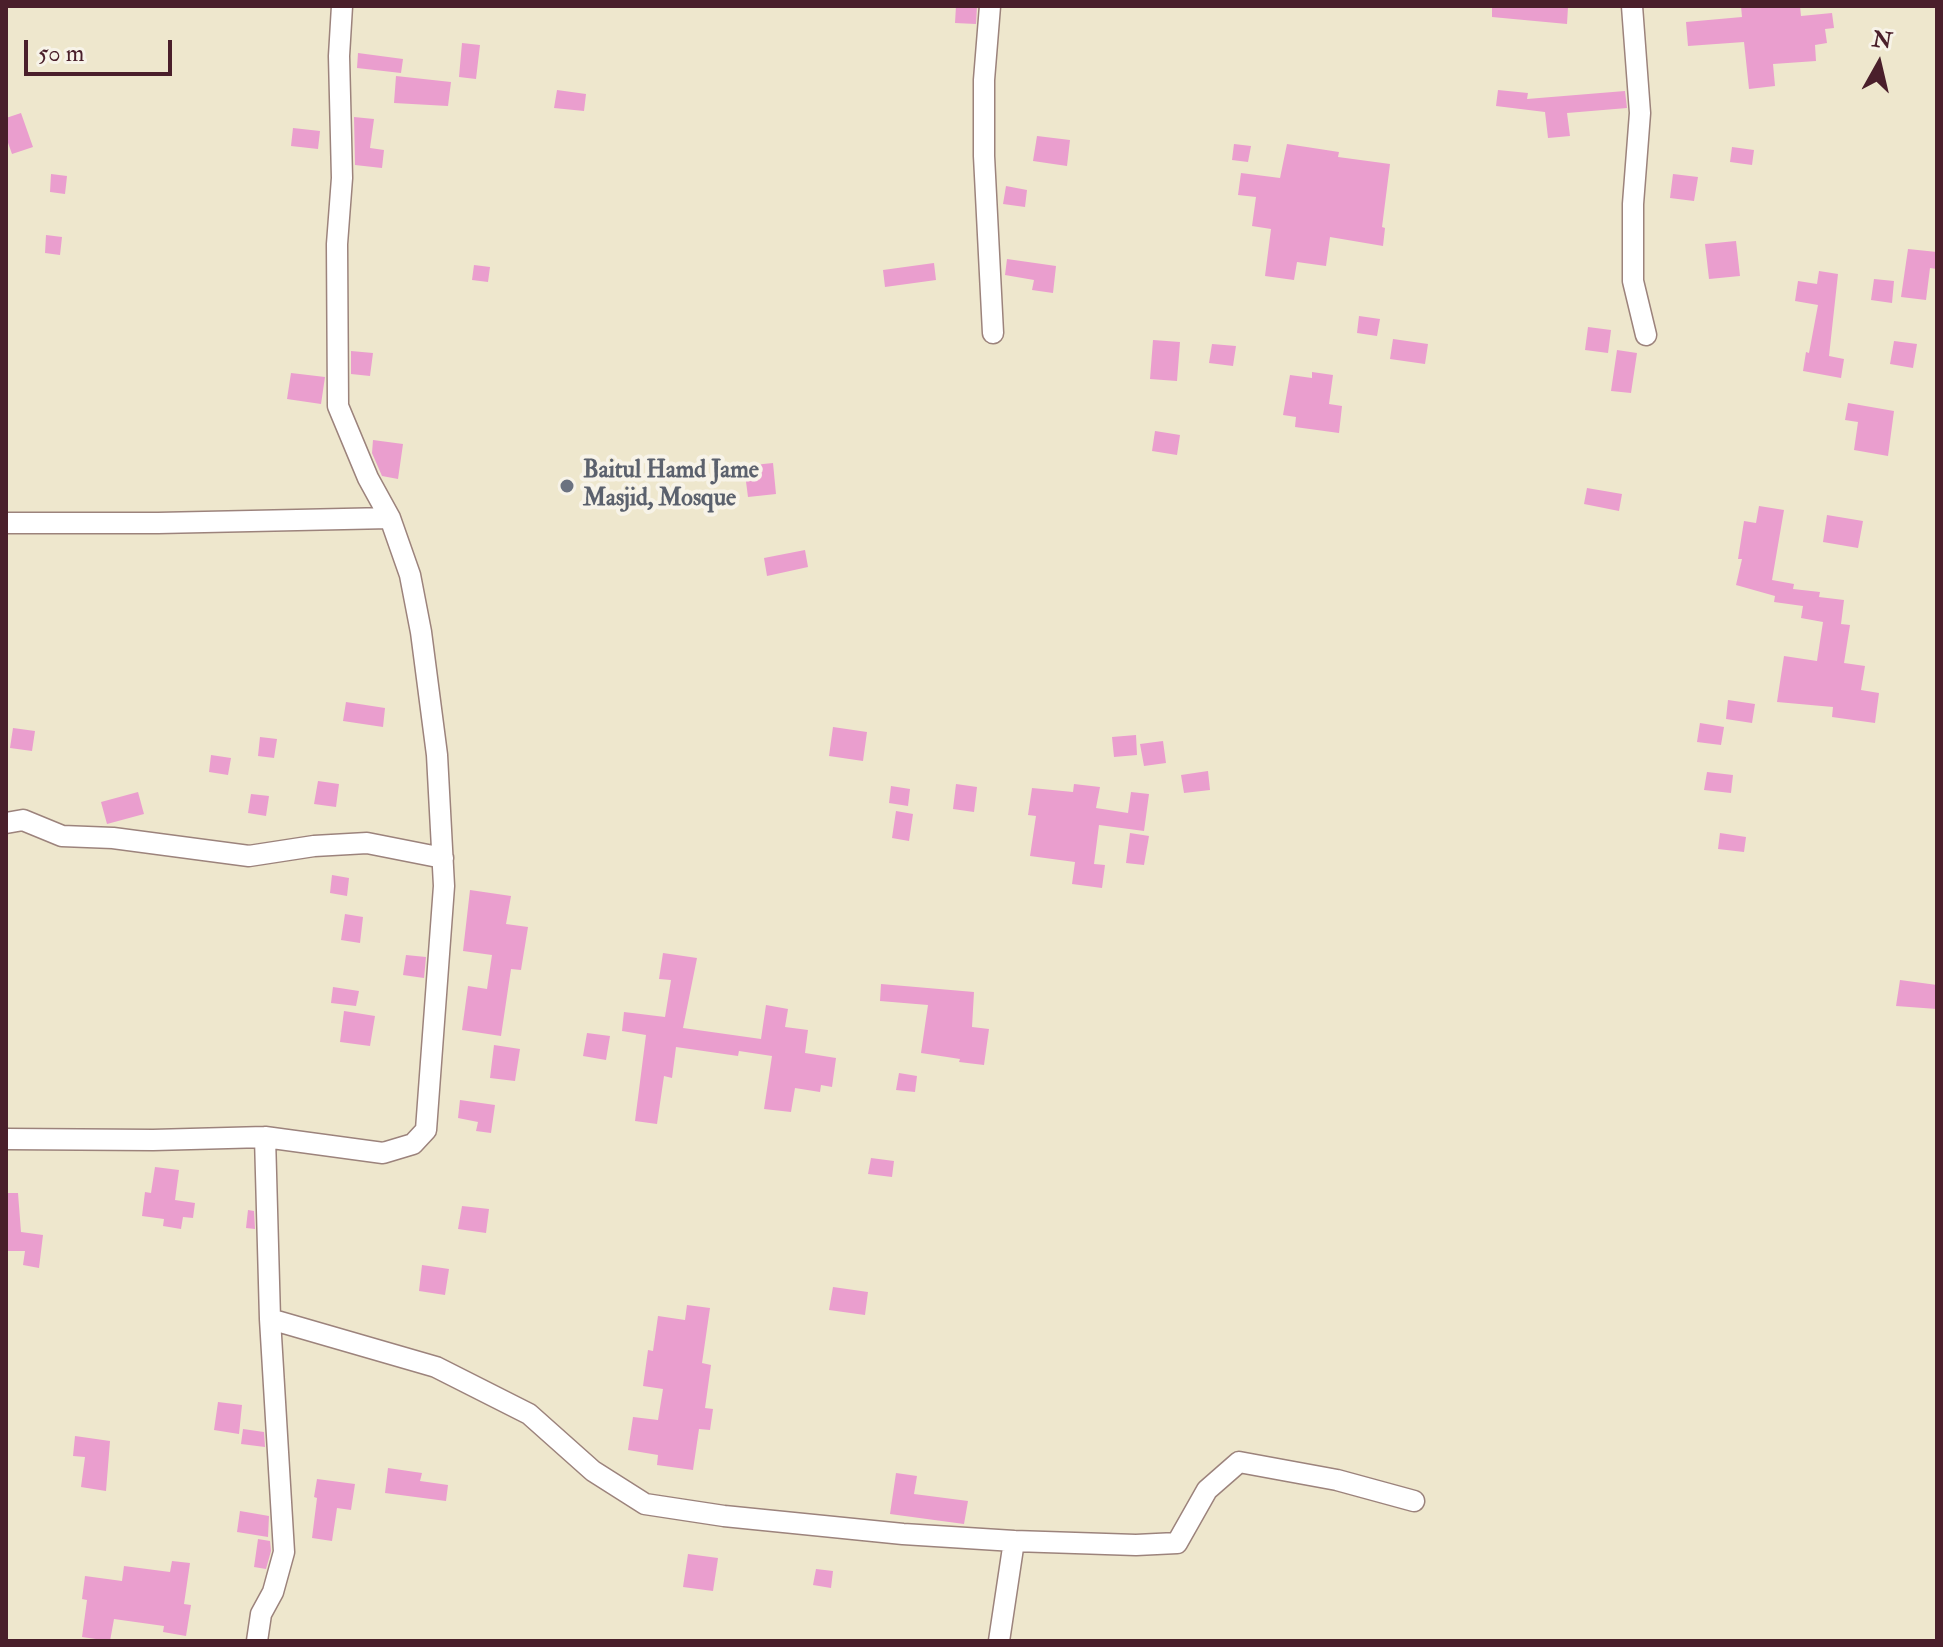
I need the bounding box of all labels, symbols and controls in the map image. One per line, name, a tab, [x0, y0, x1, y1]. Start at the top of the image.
scale bar	[28, 24, 176, 74]
north arrow	[1839, 24, 1919, 104]
text: N	[1871, 25, 1894, 55]
text: 50 m	[38, 38, 84, 69]
place label: Baitul Hamd Jame Masjid, Mosque	[583, 458, 759, 514]
marker: Baitul Hamd Jame Masjid, Mosque	[558, 477, 576, 495]

